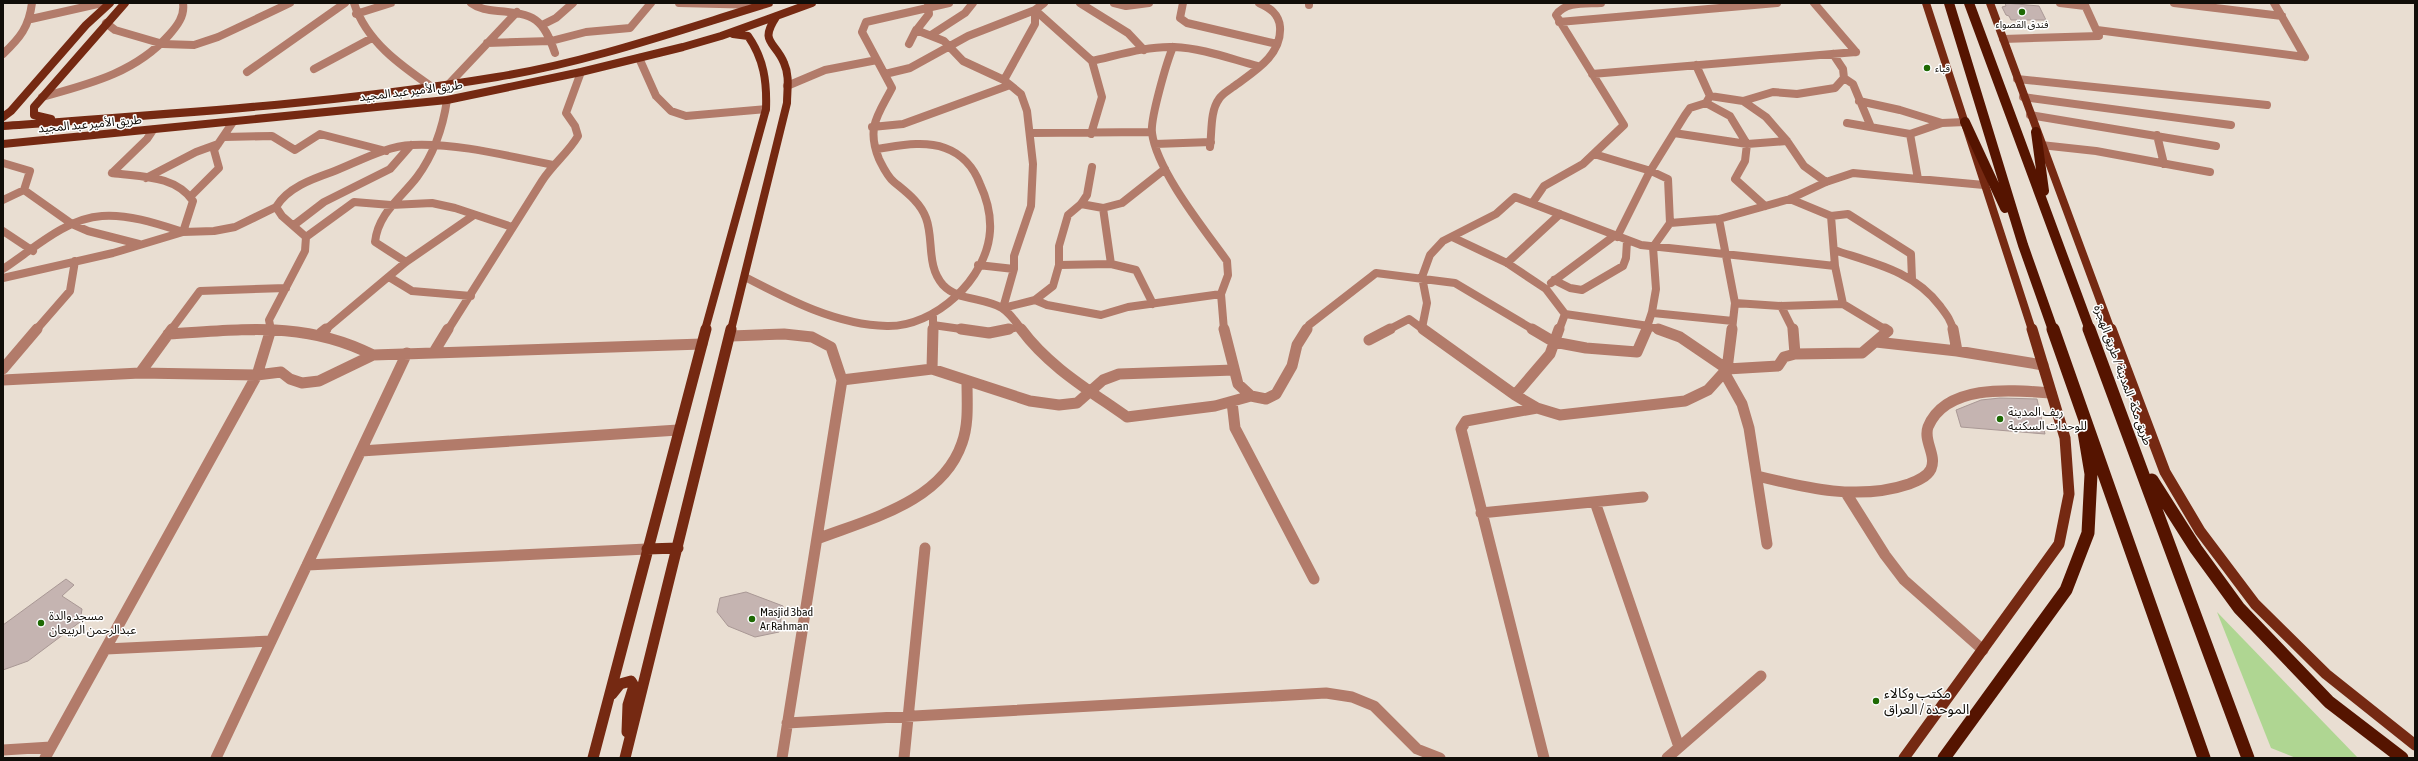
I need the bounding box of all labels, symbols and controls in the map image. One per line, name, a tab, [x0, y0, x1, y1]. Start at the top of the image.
marker: فندق القصواء	[2017, 7, 2027, 17]
place label: فندق القصواء	[1996, 19, 2049, 31]
marker: قباء	[1922, 63, 1932, 73]
place label: قباء	[1935, 63, 1950, 74]
street label: طريق الأمير عبد المجيد	[359, 78, 464, 105]
street label: طريق الأمير عبد المجيد	[38, 112, 143, 137]
street label: طريق مكة - المدينة / طريق الهجرة	[2090, 303, 2155, 447]
place label: ريف المدينة للوحدات السكنية	[2008, 405, 2087, 433]
marker: ريف المدينة للوحدات السكنية	[1995, 414, 2005, 424]
place label: Masjid 3bad Ar Rahman	[760, 605, 813, 633]
place label: مسجد والدة عبدالرحمن الربيعان	[49, 609, 136, 637]
marker: Masjid 3bad Ar Rahman	[747, 614, 757, 624]
marker: مسجد والدة عبدالرحمن الربيعان	[36, 618, 46, 628]
place label: مكتب وكالاء الموحدة / العراق	[1884, 685, 1969, 718]
marker: مكتب وكالاء الموحدة / العراق	[1871, 696, 1881, 706]

